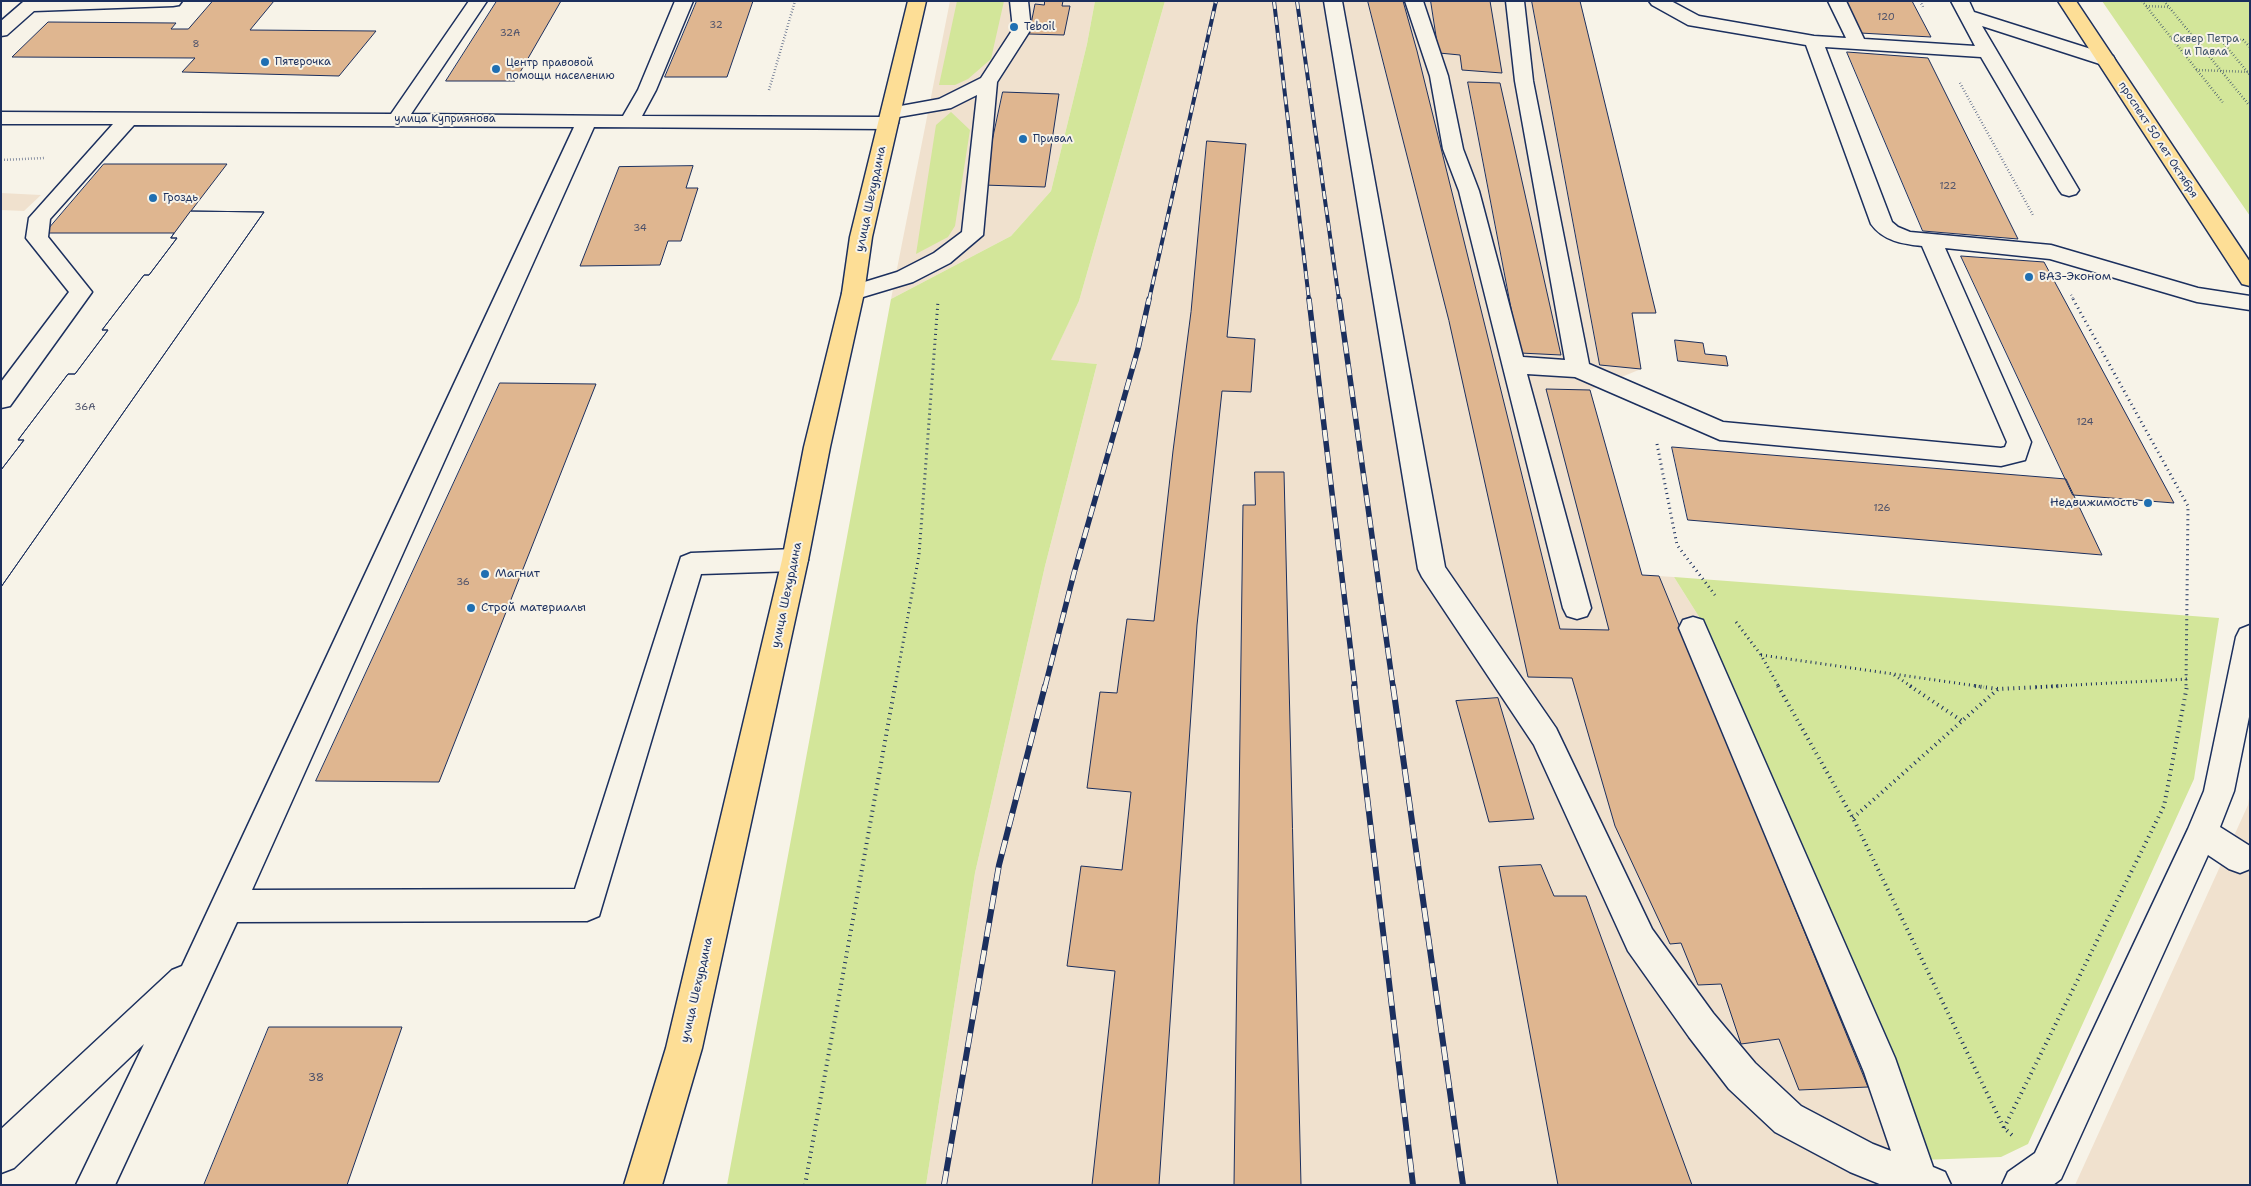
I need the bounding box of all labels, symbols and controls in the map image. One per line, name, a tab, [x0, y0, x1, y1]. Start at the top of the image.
house number: 120	[1877, 11, 1895, 23]
house number: 32	[709, 19, 723, 31]
place label: Teboil	[1024, 20, 1055, 34]
marker: Teboil	[1008, 21, 1020, 33]
house number: 32А	[500, 27, 520, 39]
park label: Сквер Петра и Павла	[2173, 32, 2239, 58]
house number: 8	[193, 38, 199, 50]
place label: Пятерочка	[275, 55, 331, 69]
marker: Пятерочка	[259, 56, 271, 68]
place label: Центр правовой помощи населению	[506, 56, 615, 82]
marker: Центр правовой помощи населению	[490, 63, 502, 75]
street label: проспект 50 лет Октября	[2115, 79, 2201, 201]
street label: улица Куприянова	[394, 112, 496, 126]
place label: Привал	[1033, 132, 1073, 146]
marker: Привал	[1017, 133, 1029, 145]
street label: улица Шехурдина	[853, 145, 889, 253]
house number: 122	[1939, 180, 1957, 192]
place label: Гроздь	[163, 191, 198, 205]
marker: Гроздь	[147, 192, 159, 204]
house number: 34	[633, 222, 647, 234]
place label: ВАЗ-Эконом	[2039, 270, 2111, 284]
marker: ВАЗ-Эконом	[2023, 271, 2035, 283]
house number: 36А	[74, 401, 96, 413]
house number: 124	[2076, 416, 2094, 428]
place label: Недвижимость	[2050, 496, 2138, 510]
marker: Недвижимость	[2142, 497, 2154, 509]
house number: 126	[1873, 502, 1891, 514]
street label: улица Шехурдина	[769, 541, 805, 649]
place label: Магнит	[495, 567, 540, 581]
marker: Магнит	[479, 568, 491, 580]
house number: 36	[456, 576, 470, 588]
place label: Строй материалы	[481, 601, 586, 615]
marker: Строй материалы	[465, 602, 477, 614]
street label: улица Шехурдина	[678, 936, 716, 1044]
house number: 38	[308, 1071, 324, 1085]

